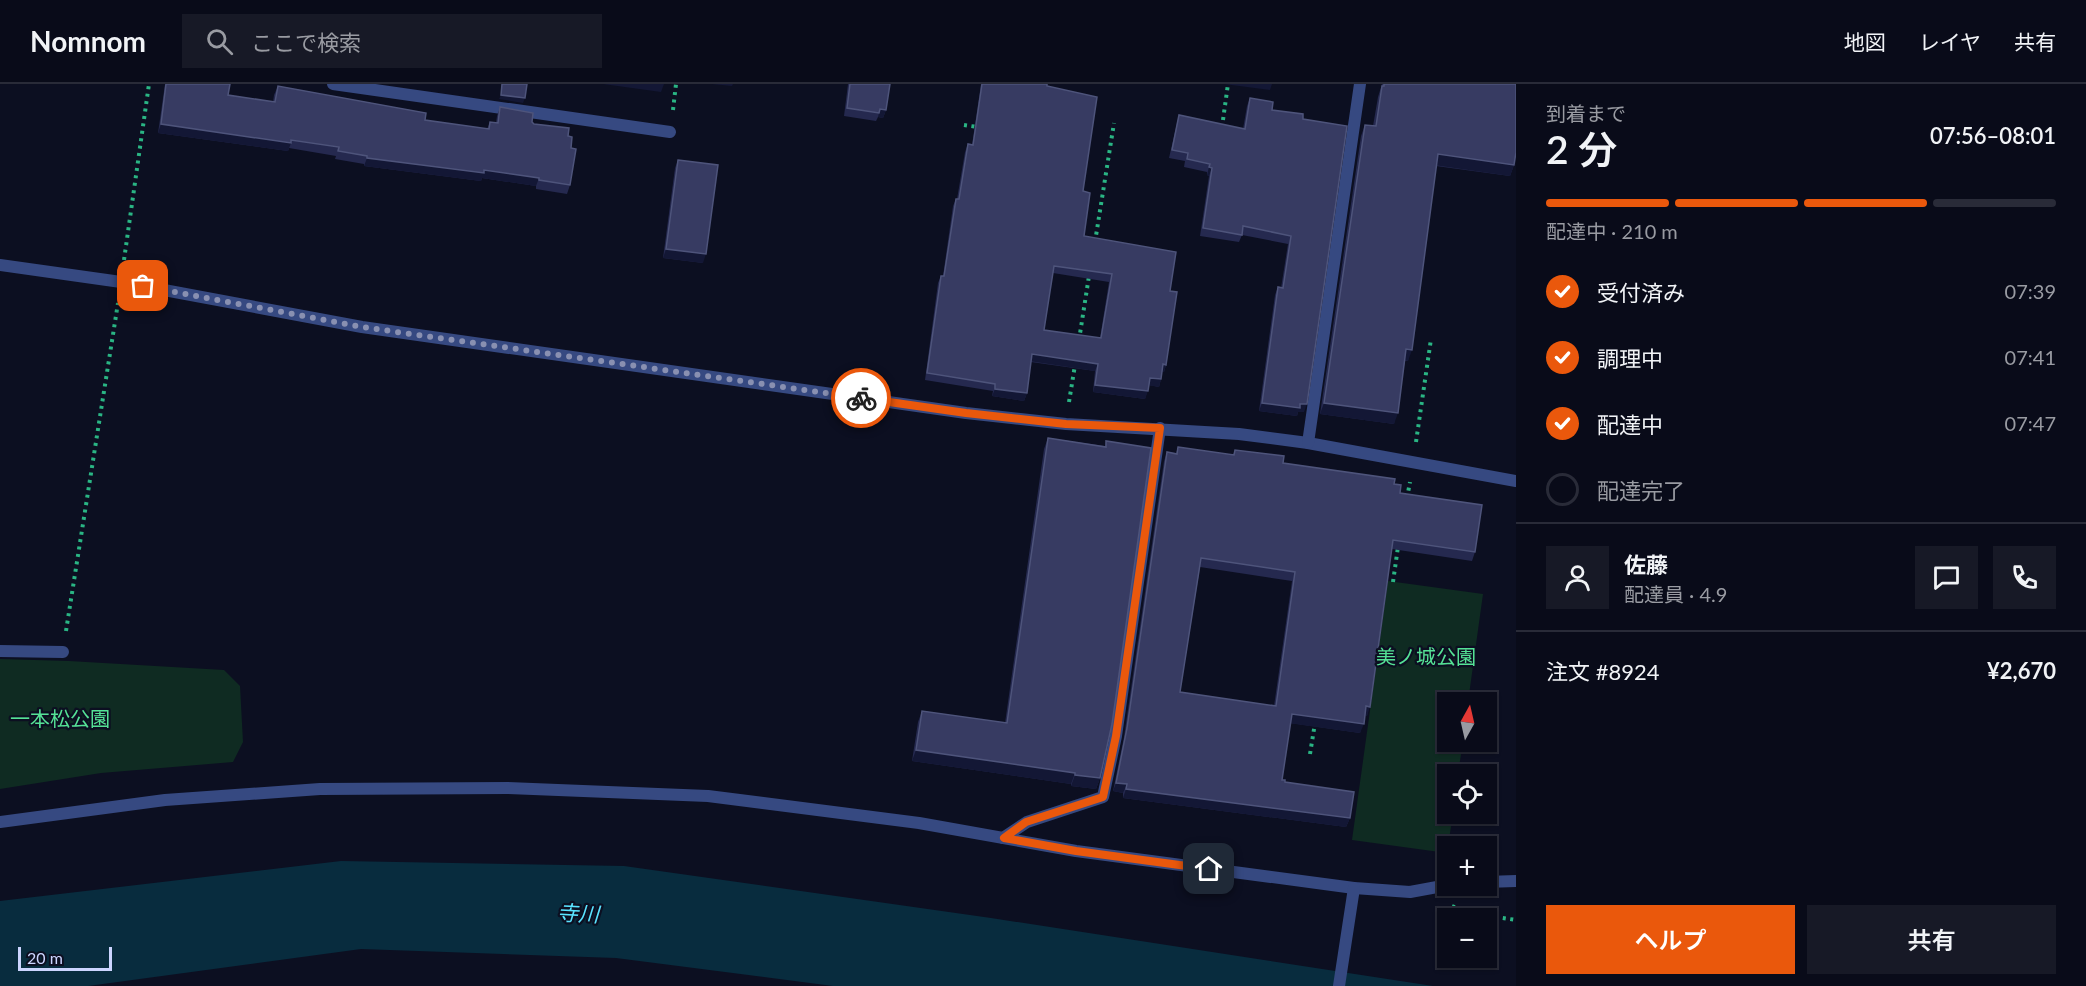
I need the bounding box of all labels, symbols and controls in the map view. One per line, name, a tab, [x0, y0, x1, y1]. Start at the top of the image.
search box	[182, 14, 602, 68]
text: Nomnom	[30, 24, 146, 58]
icon: search	[203, 25, 236, 58]
text: ここで検索	[251, 29, 361, 56]
text: 地図	[1844, 29, 1886, 54]
text: レイヤ	[1919, 29, 1981, 54]
text: 共有	[2014, 29, 2056, 54]
text: 到着まで	[1546, 101, 1626, 125]
text: 07:56–08:01	[1930, 122, 2056, 149]
text: 2 分	[1546, 126, 1617, 172]
text: 配達中 · 210 m	[1546, 219, 1678, 243]
pin	[117, 260, 168, 311]
icon: bag	[126, 269, 159, 302]
icon: check	[1546, 275, 1579, 308]
text: 受付済み	[1597, 279, 1685, 306]
text: 07:39	[2005, 279, 2056, 303]
icon: check	[1546, 341, 1579, 374]
text: 調理中	[1597, 345, 1663, 372]
text: 07:41	[2005, 345, 2056, 369]
courier	[831, 368, 891, 428]
icon: bike	[845, 382, 878, 415]
icon: check	[1546, 407, 1579, 440]
text: 配達中	[1597, 411, 1663, 438]
text: 07:47	[2005, 411, 2056, 435]
text: 配達完了	[1597, 477, 1685, 504]
button: person	[1546, 546, 1609, 609]
button: chat	[1915, 546, 1978, 609]
button: phone	[1993, 546, 2056, 609]
text: 佐藤	[1624, 551, 1668, 578]
text: 配達員 · 4.9	[1624, 582, 1727, 606]
park label: 美ノ城公園	[1376, 644, 1476, 668]
text: ¥2,670	[1987, 657, 2056, 684]
text: 注文 #8924	[1546, 658, 1659, 685]
north arrow	[1437, 692, 1497, 752]
map controls	[1437, 692, 1497, 968]
park label: 一本松公園	[10, 706, 110, 730]
button: locate	[1437, 764, 1497, 824]
button: +	[1437, 836, 1497, 896]
pin	[1183, 843, 1234, 894]
icon: home	[1192, 852, 1225, 885]
water label: 寺川	[556, 899, 602, 926]
button: ヘルプ	[1546, 905, 1795, 974]
button: 共有	[1807, 905, 2056, 974]
button: −	[1437, 908, 1497, 968]
scale bar	[18, 944, 112, 972]
text: 20 m	[27, 948, 63, 967]

